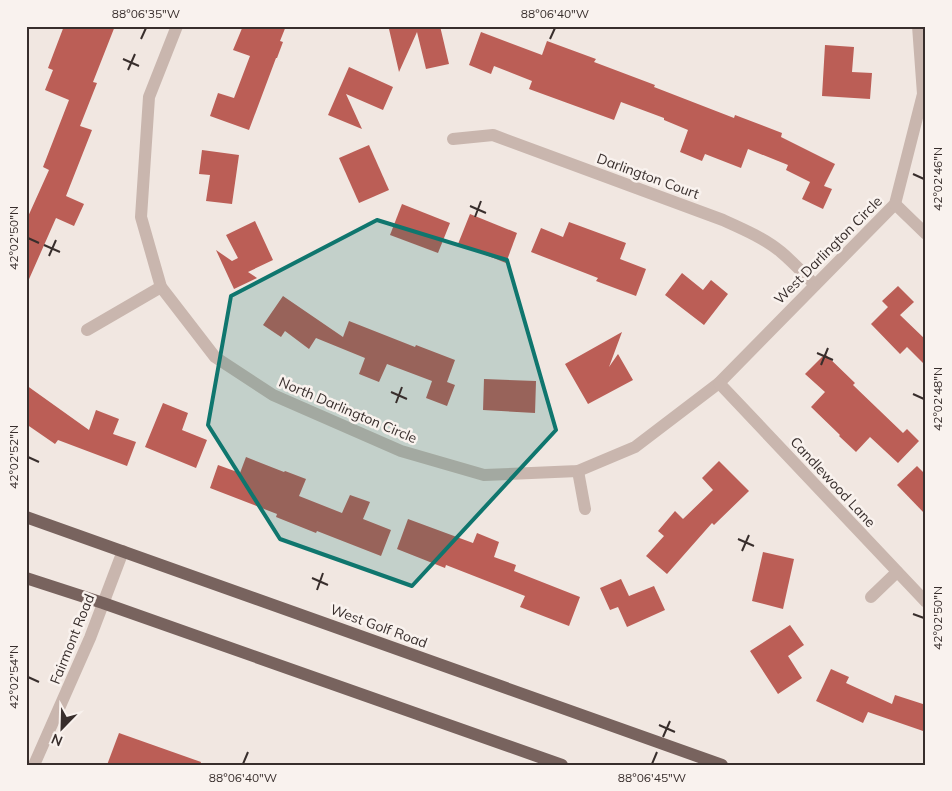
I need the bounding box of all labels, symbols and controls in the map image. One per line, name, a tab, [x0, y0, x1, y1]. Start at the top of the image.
text: 88°06'35"W	[112, 6, 180, 21]
text: 88°06'40"W	[521, 6, 589, 21]
text: 42°02'46"N	[930, 147, 945, 211]
street label: Darlington Court	[594, 149, 702, 203]
street label: West Darlington Circle	[770, 192, 886, 308]
text: 42°02'50"N	[6, 206, 21, 270]
text: 42°02'48"N	[930, 367, 945, 431]
street label: North Darlington Circle	[276, 373, 420, 447]
text: 42°02'52"N	[6, 425, 21, 489]
street label: Candlewood Lane	[786, 433, 880, 531]
text: 42°02'50"N	[930, 586, 945, 650]
street label: Fairmont Road	[46, 591, 98, 687]
street label: West Golf Road	[328, 600, 430, 652]
text: 42°02'54"N	[6, 645, 21, 709]
north arrow	[38, 704, 88, 754]
text: N	[49, 730, 65, 750]
text: 88°06'40"W	[209, 770, 277, 785]
text: 88°06'45"W	[618, 770, 686, 785]

